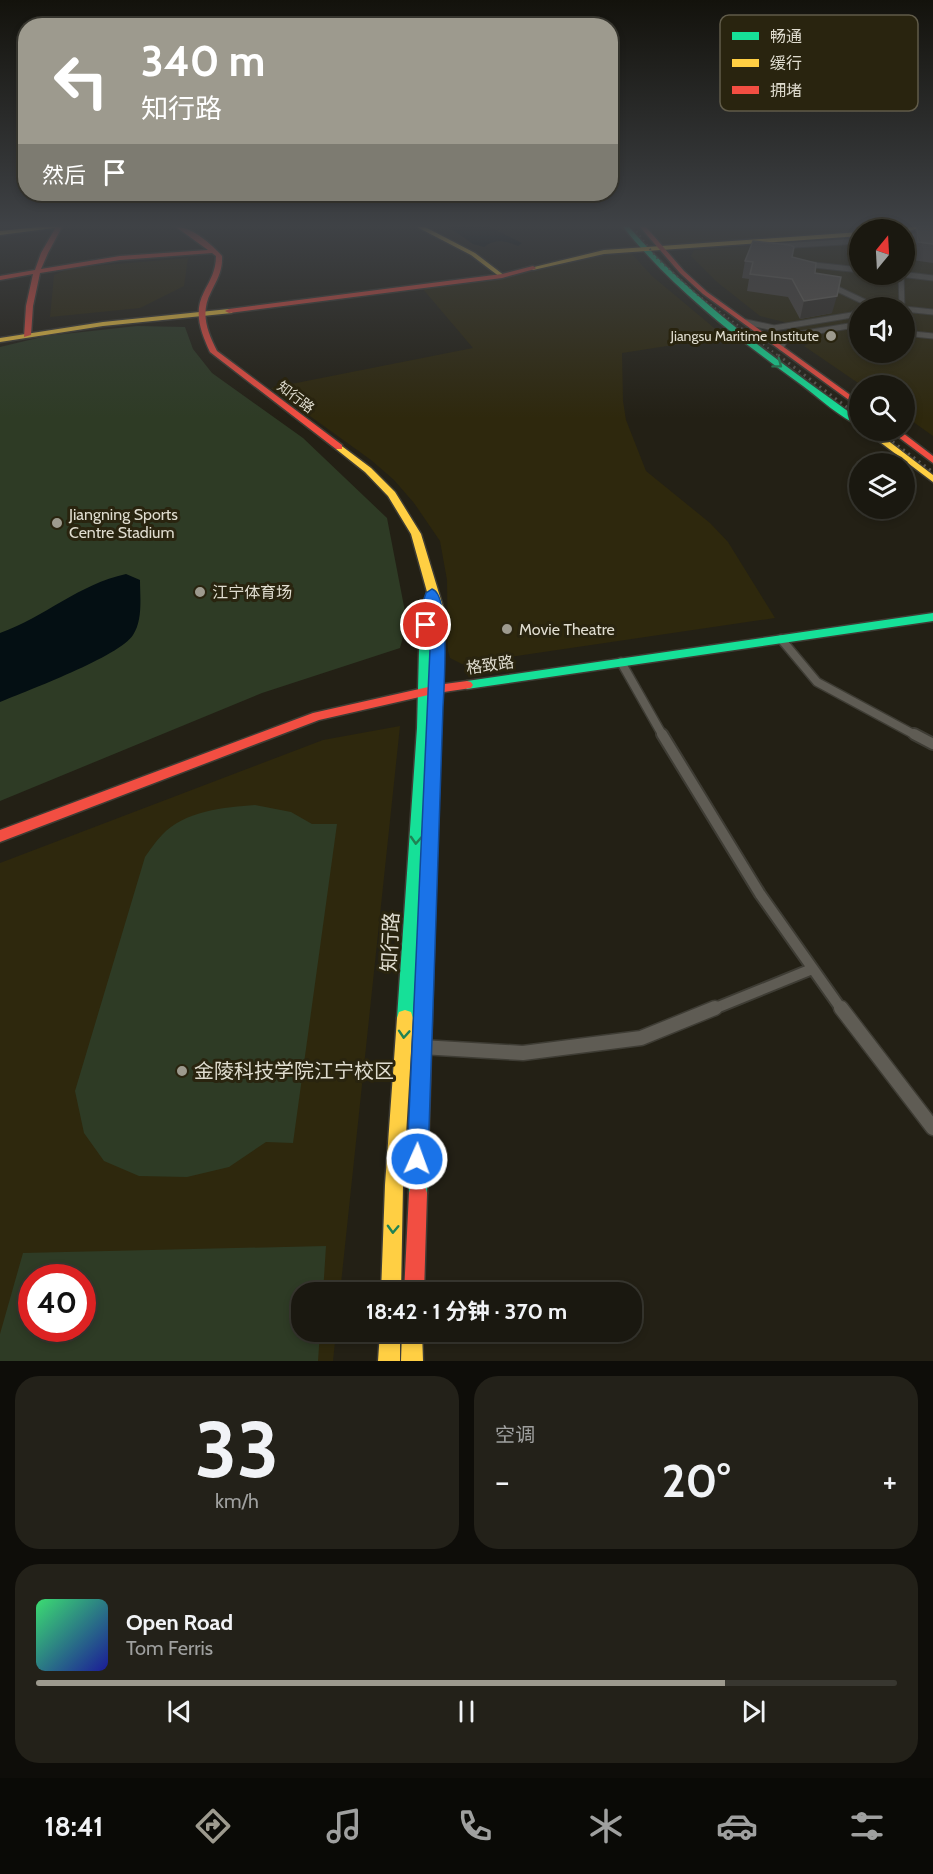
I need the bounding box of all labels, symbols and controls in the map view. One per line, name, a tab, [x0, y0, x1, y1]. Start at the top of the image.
legend	[720, 15, 918, 111]
text: 畅通	[770, 27, 802, 46]
text: 340 m	[141, 35, 265, 87]
icon: left	[42, 42, 120, 120]
text: 缓行	[770, 54, 802, 73]
text: 拥堵	[770, 81, 802, 100]
text: 知行路	[141, 92, 222, 125]
icon: arrive	[98, 156, 131, 189]
text: 然后	[42, 162, 86, 189]
north arrow	[849, 219, 915, 285]
map controls	[849, 219, 915, 519]
button: sound	[849, 297, 915, 363]
place label: Jiangsu Maritime Institute	[669, 327, 819, 345]
marker: Jiangsu Maritime Institute	[824, 329, 838, 343]
one-way arrow	[772, 356, 783, 367]
button: search	[849, 375, 915, 441]
street label: 知行路	[274, 377, 318, 417]
button: layers	[849, 453, 915, 519]
place label: Jiangning Sports Centre Stadium	[68, 505, 178, 542]
marker: Jiangning Sports Centre Stadium	[50, 516, 64, 530]
place label: 江宁体育场	[212, 583, 292, 602]
marker: 江宁体育场	[193, 585, 207, 599]
pin	[400, 599, 451, 650]
icon: arrive	[409, 608, 442, 641]
place label: Movie Theatre	[519, 620, 615, 639]
marker: Movie Theatre	[500, 622, 514, 636]
street label: 格致路	[465, 652, 515, 678]
one-way arrow	[409, 835, 422, 844]
street label: 知行路	[376, 911, 404, 973]
one-way arrow	[398, 1030, 411, 1039]
place label: 金陵科技学院江宁校区	[194, 1059, 394, 1083]
marker: 金陵科技学院江宁校区	[175, 1064, 189, 1078]
position arrow	[385, 1127, 449, 1191]
one-way arrow	[386, 1224, 399, 1233]
speed limit sign: 40	[18, 1264, 96, 1342]
text: 18:42 · 1 分钟 · 370 m	[366, 1298, 567, 1325]
text: 33	[195, 1402, 279, 1497]
text: 空调	[495, 1423, 535, 1447]
text: 20°	[662, 1454, 730, 1508]
text: −	[495, 1461, 510, 1501]
text: +	[882, 1461, 897, 1501]
text: km/h	[215, 1489, 259, 1513]
text: Open Road	[126, 1609, 233, 1636]
text: Tom Ferris	[126, 1636, 213, 1660]
icon: previous	[163, 1695, 196, 1728]
icon: pause	[450, 1695, 483, 1728]
icon: next	[737, 1695, 770, 1728]
icon: directions	[192, 1805, 234, 1847]
icon: music	[323, 1805, 365, 1847]
icon: phone	[454, 1805, 496, 1847]
icon: climate	[585, 1805, 627, 1847]
icon: car	[716, 1805, 758, 1847]
icon: filters	[846, 1805, 888, 1847]
text: 18:41	[44, 1810, 103, 1843]

